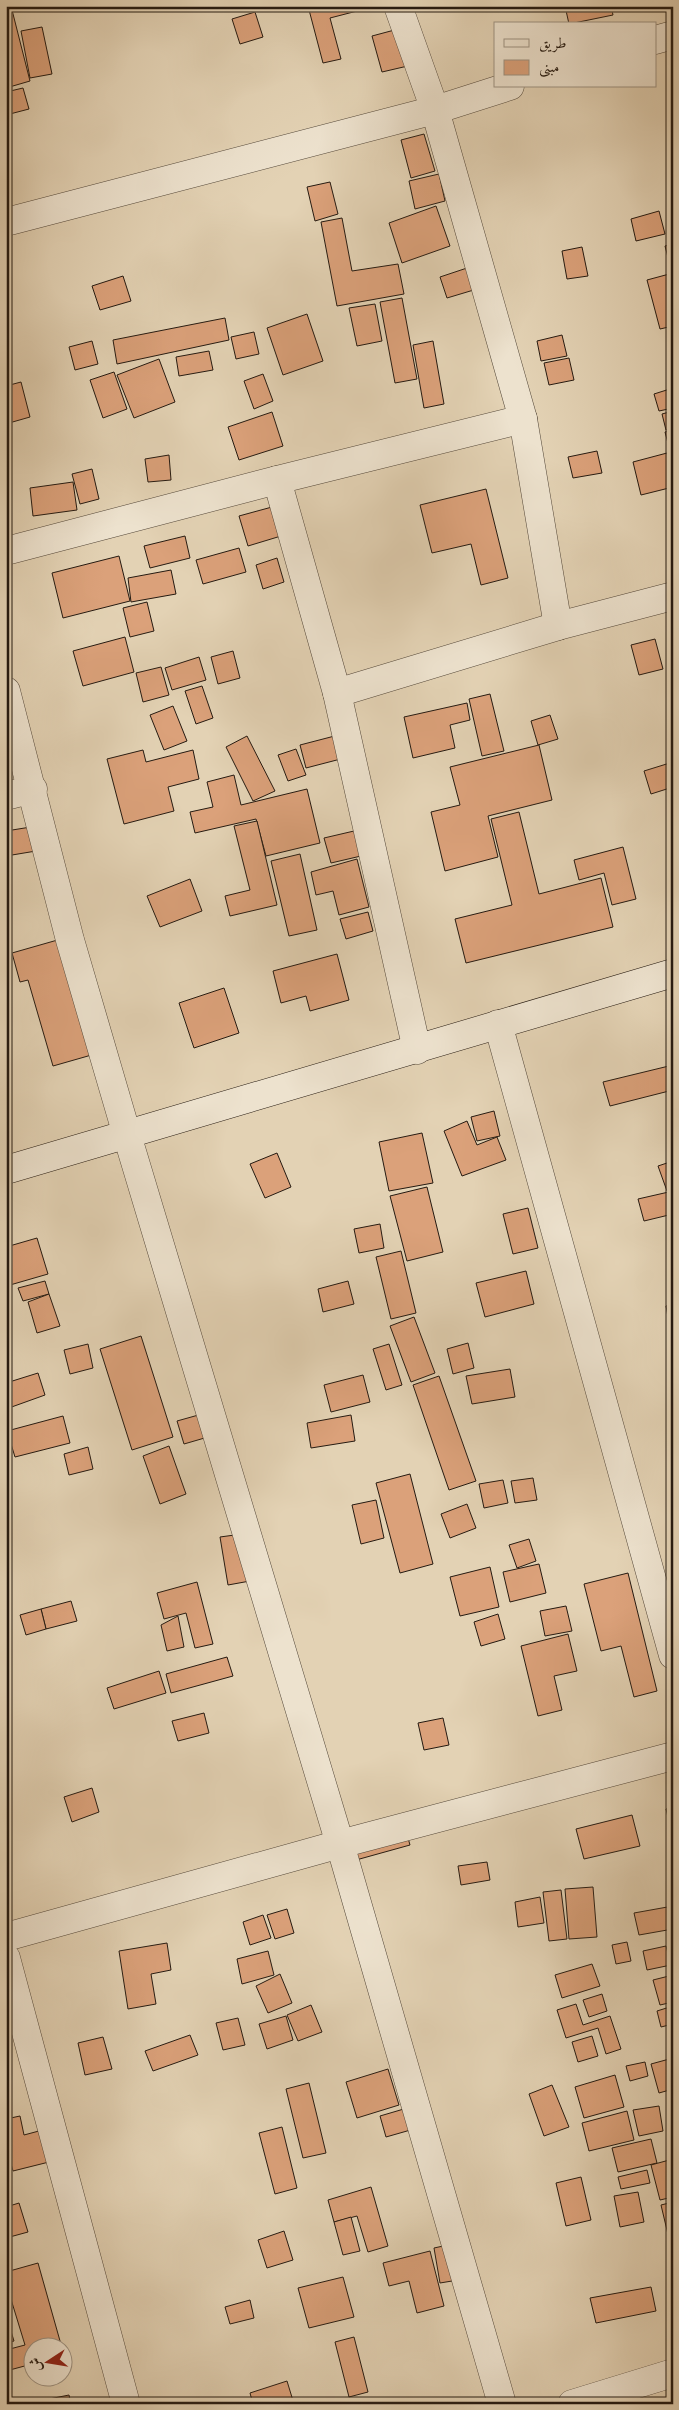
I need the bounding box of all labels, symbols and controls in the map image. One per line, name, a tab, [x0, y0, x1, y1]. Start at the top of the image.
legend	[494, 22, 656, 88]
text: طريق	[539, 32, 566, 53]
text: مبنى	[539, 56, 559, 78]
north arrow	[22, 2338, 72, 2388]
text: ش	[24, 2356, 47, 2374]

